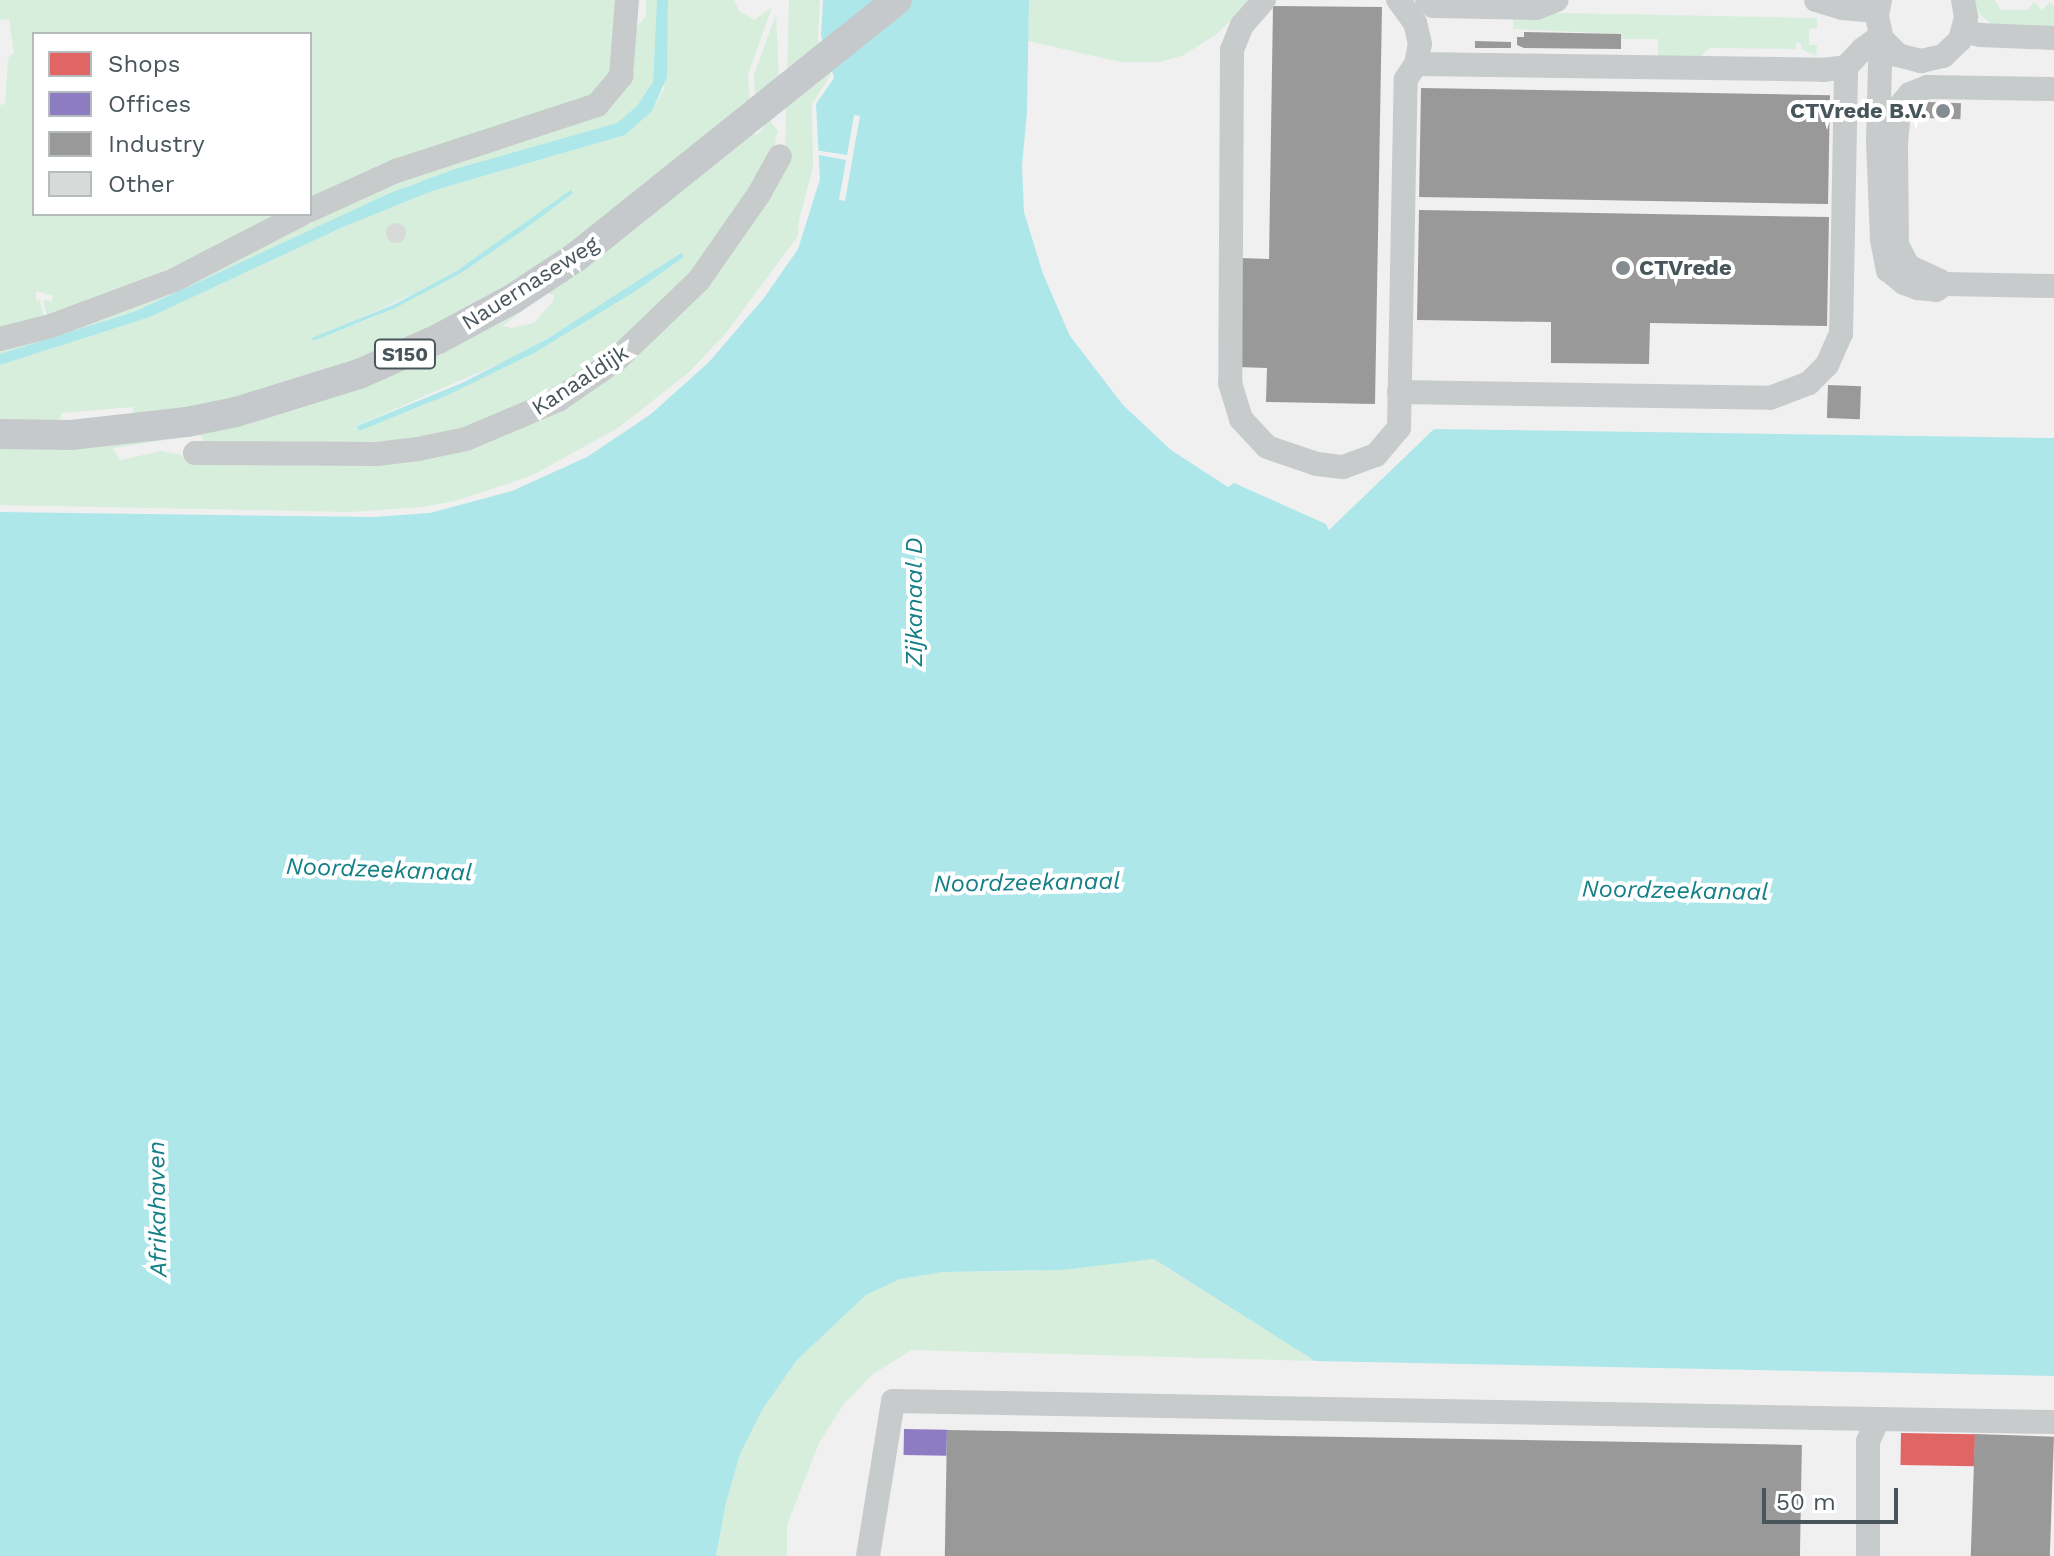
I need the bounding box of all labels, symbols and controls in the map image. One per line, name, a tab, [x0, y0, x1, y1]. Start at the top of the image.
legend	[32, 32, 312, 216]
text: Shops	[108, 50, 180, 78]
text: Offices	[108, 90, 191, 118]
place label: CTVrede B.V.	[1790, 98, 1927, 124]
marker: CTVrede B.V.	[1934, 102, 1952, 120]
text: Industry	[108, 130, 205, 158]
text: Other	[108, 170, 175, 198]
street label: Nauernaseweg	[457, 230, 603, 336]
place label: CTVrede	[1639, 255, 1732, 281]
marker: CTVrede	[1614, 259, 1632, 277]
road number: S150	[373, 338, 437, 370]
street label: Kanaaldijk	[527, 339, 633, 421]
water label: Zijkanaal D	[901, 537, 929, 667]
water label: Noordzeekanaal	[285, 852, 473, 888]
water label: Noordzeekanaal	[933, 867, 1121, 899]
water label: Noordzeekanaal	[1581, 875, 1769, 907]
water label: Afrikahaven	[142, 1141, 174, 1277]
scale bar	[1766, 1472, 1902, 1522]
text: 50 m	[1776, 1488, 1836, 1516]

